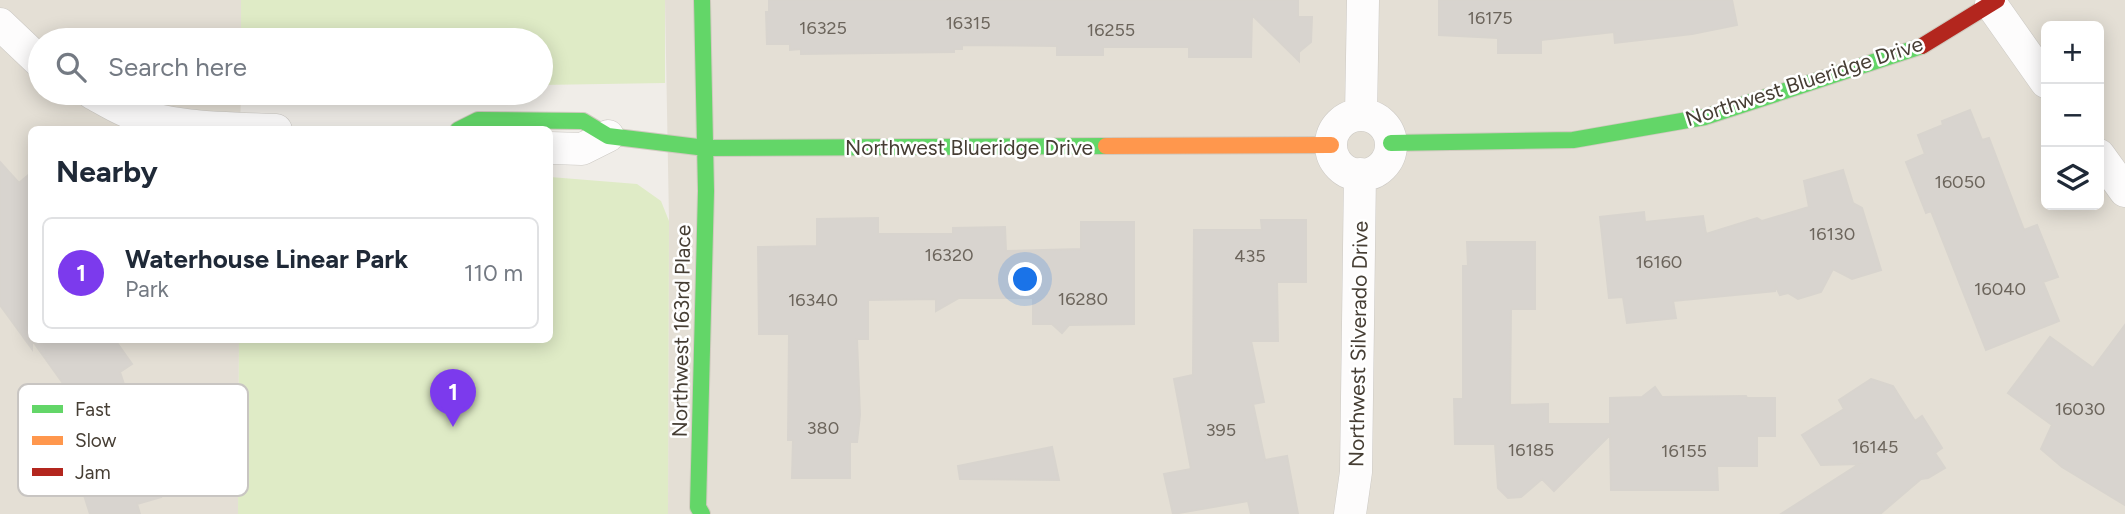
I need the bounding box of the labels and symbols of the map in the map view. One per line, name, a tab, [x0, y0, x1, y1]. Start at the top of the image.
house number: 16175	[1467, 7, 1513, 29]
house number: 16315	[945, 12, 991, 34]
house number: 16325	[799, 17, 847, 39]
house number: 16255	[1087, 19, 1135, 41]
street label: Northwest Blueridge Drive	[1682, 31, 1926, 131]
street label: Northwest Blueridge Drive	[845, 135, 1093, 160]
house number: 16050	[1934, 171, 1986, 193]
street label: Northwest Silverado Drive	[1343, 221, 1373, 467]
house number: 16130	[1809, 223, 1855, 245]
street label: Northwest 163rd Place	[667, 225, 695, 437]
house number: 16320	[924, 244, 974, 266]
house number: 435	[1234, 245, 1266, 267]
house number: 16160	[1636, 251, 1682, 273]
your location	[1008, 262, 1042, 296]
house number: 16040	[1974, 278, 2026, 300]
house number: 16280	[1058, 288, 1108, 310]
house number: 16340	[788, 289, 838, 311]
pin: 1	[430, 369, 476, 427]
legend	[18, 384, 248, 496]
text: Fast	[75, 398, 111, 421]
house number: 16030	[2055, 398, 2105, 420]
house number: 380	[807, 417, 839, 439]
house number: 395	[1206, 419, 1236, 441]
text: Slow	[75, 429, 117, 452]
house number: 16145	[1852, 436, 1898, 458]
house number: 16185	[1508, 439, 1554, 461]
house number: 16155	[1661, 440, 1707, 462]
text: Jam	[75, 461, 111, 484]

